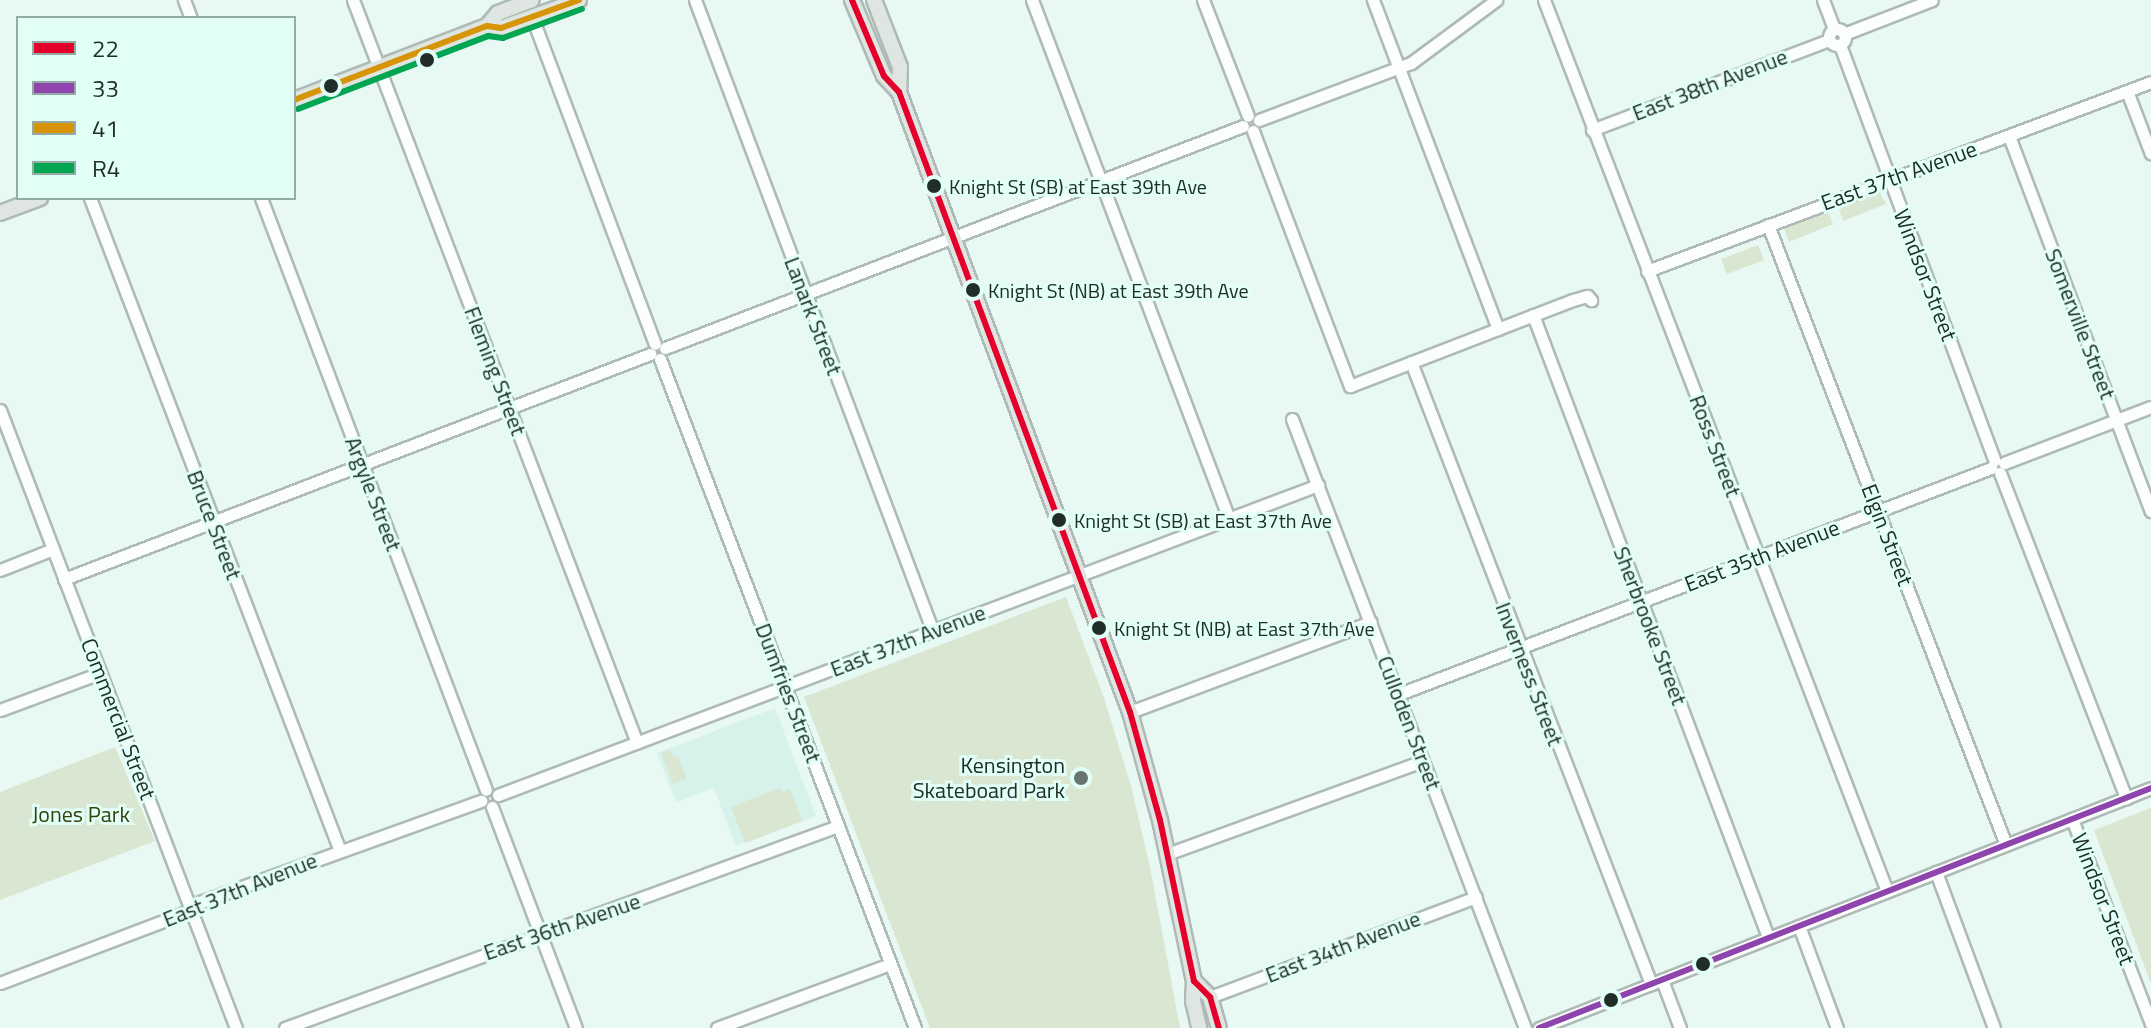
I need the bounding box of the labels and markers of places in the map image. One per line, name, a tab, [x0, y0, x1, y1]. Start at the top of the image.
unlabelled marker	[419, 52, 435, 68]
unlabelled marker	[323, 78, 339, 94]
place label: Knight St (SB) at East 39th Ave	[949, 174, 1207, 198]
marker: Knight St (SB) at East 39th Ave	[926, 178, 942, 194]
place label: Knight St (NB) at East 39th Ave	[988, 278, 1249, 302]
marker: Knight St (NB) at East 39th Ave	[965, 282, 981, 298]
place label: Knight St (SB) at East 37th Ave	[1074, 508, 1332, 532]
marker: Knight St (SB) at East 37th Ave	[1051, 512, 1067, 528]
place label: Knight St (NB) at East 37th Ave	[1114, 616, 1375, 640]
marker: Knight St (NB) at East 37th Ave	[1091, 620, 1107, 636]
place label: Kensington Skateboard Park	[913, 752, 1065, 804]
marker: Kensington Skateboard Park	[1072, 769, 1090, 787]
unlabelled marker	[1695, 956, 1711, 972]
unlabelled marker	[1603, 992, 1619, 1008]

